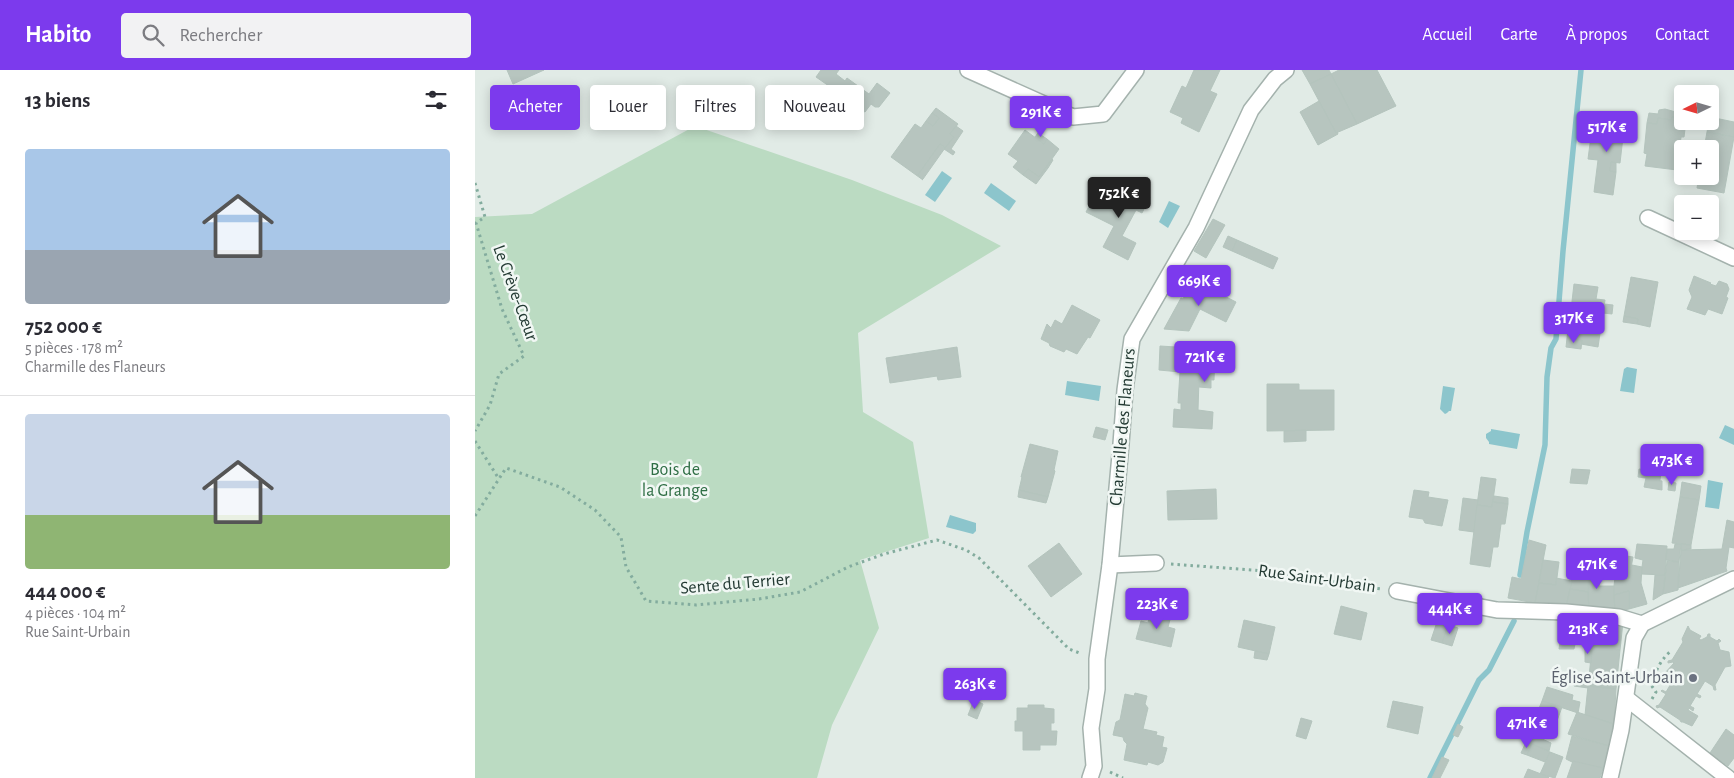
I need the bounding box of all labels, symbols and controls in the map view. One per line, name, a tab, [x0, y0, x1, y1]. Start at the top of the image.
search box	[121, 13, 471, 58]
icon: search	[139, 21, 167, 49]
text: Habito	[25, 23, 91, 47]
text: Rechercher	[179, 26, 262, 45]
text: Accueil	[1422, 26, 1473, 44]
text: Carte	[1501, 26, 1538, 44]
text: À propos	[1566, 26, 1627, 44]
text: Contact	[1655, 26, 1709, 44]
chip: Acheter	[490, 85, 580, 130]
chip: Louer	[590, 85, 666, 130]
chip: Filtres	[676, 85, 755, 130]
chip: Nouveau	[765, 85, 864, 130]
north arrow	[1674, 85, 1719, 130]
map controls	[1674, 85, 1719, 240]
icon: filters	[422, 86, 450, 114]
text: 13 biens	[25, 90, 90, 111]
pin: 291K €	[1000, 96, 1082, 138]
text: 291K €	[1021, 104, 1061, 120]
pin: 517K €	[1566, 111, 1648, 153]
text: 517K €	[1588, 119, 1626, 135]
button: +	[1674, 140, 1719, 185]
pin: 752K €	[1078, 176, 1160, 219]
icon: home	[193, 181, 283, 271]
text: 752K €	[1099, 185, 1139, 201]
button: −	[1674, 195, 1719, 240]
street label: Le Crève-Cœur	[489, 243, 541, 343]
pin: 669K €	[1158, 264, 1240, 307]
text: 669K €	[1178, 273, 1220, 289]
pin: 317K €	[1533, 302, 1615, 344]
text: 317K €	[1555, 310, 1593, 326]
text: 752 000 €	[25, 316, 102, 337]
text: 5 pièces · 178 m²	[25, 340, 123, 356]
pin: 721K €	[1164, 340, 1246, 383]
street label: Charmille des Flaneurs	[1107, 347, 1139, 507]
text: 721K €	[1185, 349, 1225, 365]
text: Charmille des Flaneurs	[25, 359, 166, 375]
pin: 473K €	[1631, 444, 1713, 486]
icon: home	[193, 447, 283, 537]
text: 473K €	[1651, 452, 1693, 468]
park label: Bois de la Grange	[642, 461, 708, 500]
pin: 471K €	[1556, 548, 1638, 590]
text: 471K €	[1577, 556, 1617, 572]
street label: Rue Saint-Urbain	[1257, 562, 1377, 596]
street label: Sente du Terrier	[679, 570, 791, 598]
text: 444 000 €	[25, 581, 106, 602]
pin: 223K €	[1116, 588, 1198, 630]
pin: 444K €	[1409, 592, 1491, 635]
text: 223K €	[1136, 596, 1178, 612]
text: 444K €	[1428, 601, 1472, 617]
text: 4 pièces · 104 m²	[25, 605, 126, 621]
pin: 213K €	[1547, 612, 1629, 655]
text: 213K €	[1568, 621, 1608, 637]
text: Rue Saint-Urbain	[25, 624, 130, 640]
place label: Église Saint-Urbain	[1551, 666, 1683, 687]
pin: 263K €	[934, 668, 1016, 710]
marker: Église Saint-Urbain	[1687, 672, 1699, 684]
text: 263K €	[954, 676, 996, 692]
pin: 471K €	[1486, 706, 1568, 749]
text: 471K €	[1507, 715, 1547, 731]

